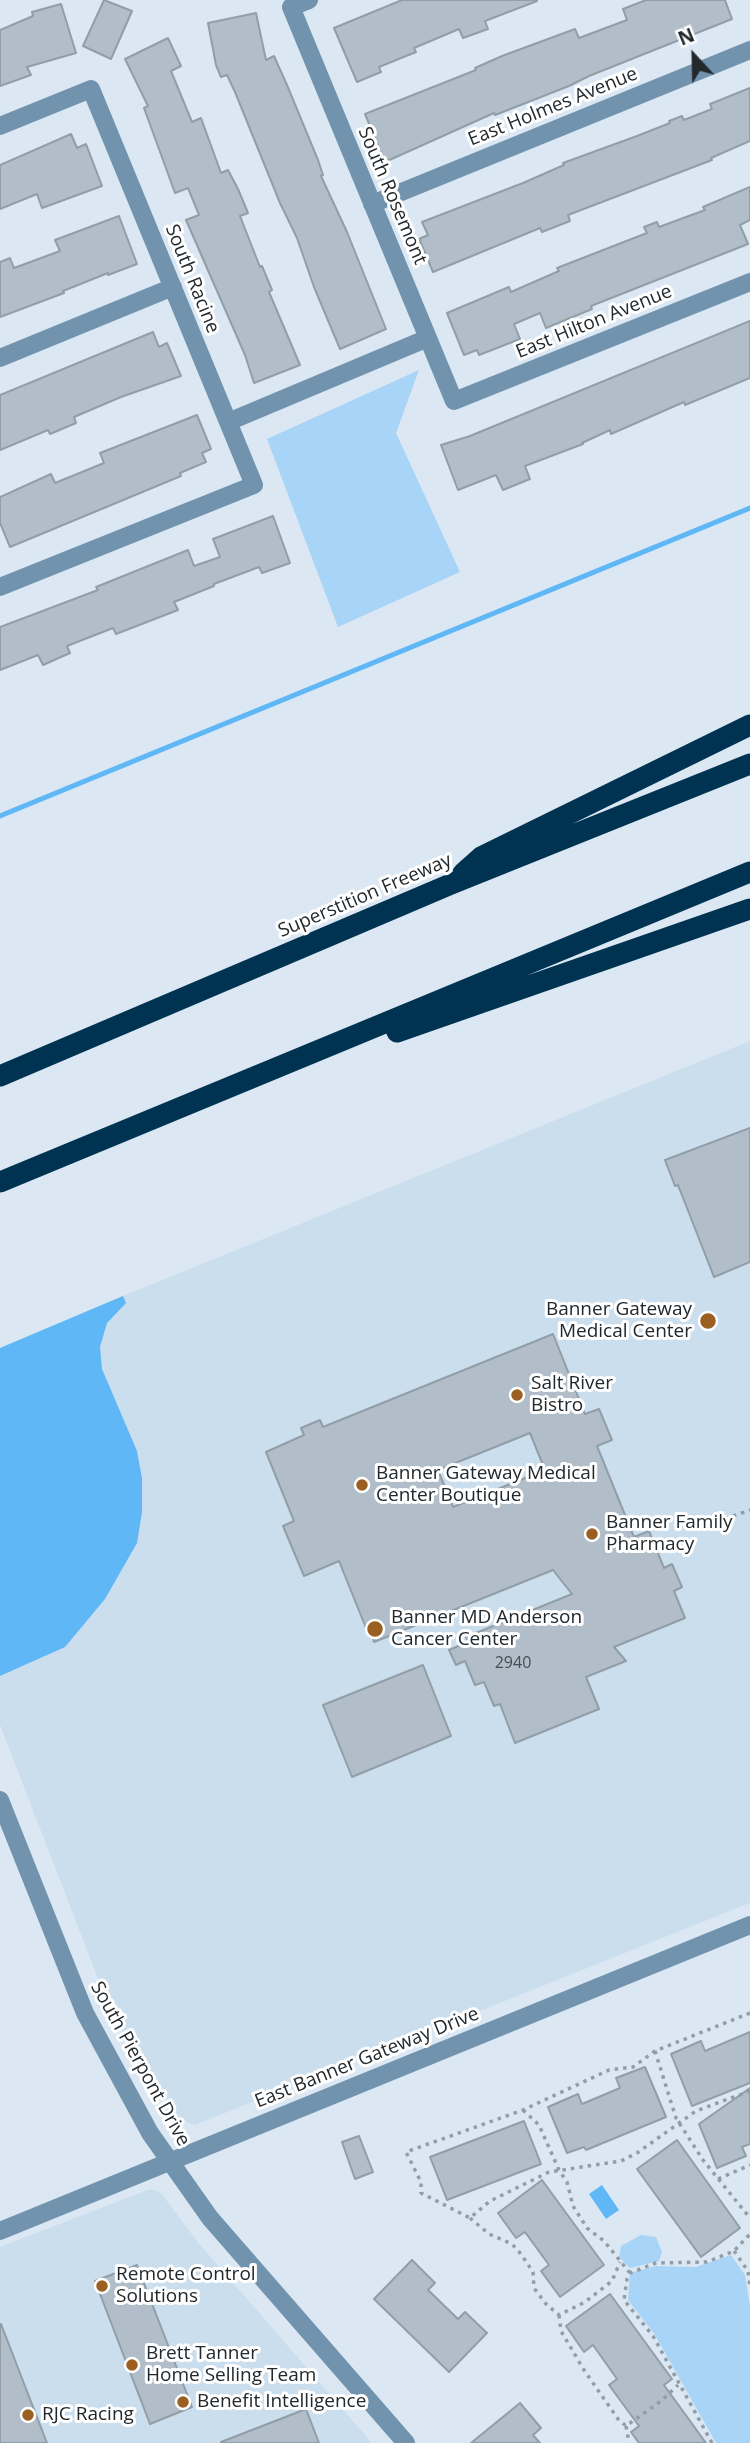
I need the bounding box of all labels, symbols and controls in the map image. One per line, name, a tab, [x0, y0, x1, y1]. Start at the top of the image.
north arrow	[659, 21, 729, 91]
text: N	[674, 22, 698, 51]
street label: East Holmes Avenue	[465, 63, 641, 151]
street label: South Rosemont	[353, 124, 431, 268]
street label: South Racine	[160, 221, 224, 337]
street label: East Hilton Avenue	[513, 280, 675, 364]
street label: Superstition Freeway	[275, 849, 455, 943]
place label: Banner Gateway Medical Center	[546, 1299, 692, 1343]
marker: Banner Gateway Medical Center	[698, 1311, 718, 1331]
place label: Salt River Bistro	[531, 1373, 613, 1417]
marker: Salt River Bistro	[509, 1387, 525, 1403]
place label: Banner Gateway Medical Center Boutique	[376, 1463, 596, 1507]
marker: Banner Gateway Medical Center Boutique	[354, 1477, 370, 1493]
place label: Banner Family Pharmacy	[606, 1512, 733, 1556]
marker: Banner Family Pharmacy	[584, 1526, 600, 1542]
place label: Banner MD Anderson Cancer Center	[391, 1607, 582, 1651]
marker: Banner MD Anderson Cancer Center	[365, 1619, 385, 1639]
house number: 2940	[495, 1653, 531, 1673]
street label: South Pierpont Drive	[85, 1978, 195, 2150]
street label: East Banner Gateway Drive	[252, 2003, 482, 2113]
place label: Remote Control Solutions	[116, 2264, 256, 2308]
marker: Remote Control Solutions	[94, 2278, 110, 2294]
place label: Brett Tanner Home Selling Team	[146, 2343, 316, 2387]
marker: Brett Tanner Home Selling Team	[124, 2357, 140, 2373]
place label: Benefit Intelligence	[197, 2391, 366, 2413]
marker: Benefit Intelligence	[175, 2394, 191, 2410]
place label: RJC Racing	[42, 2404, 134, 2426]
marker: RJC Racing	[20, 2407, 36, 2423]

